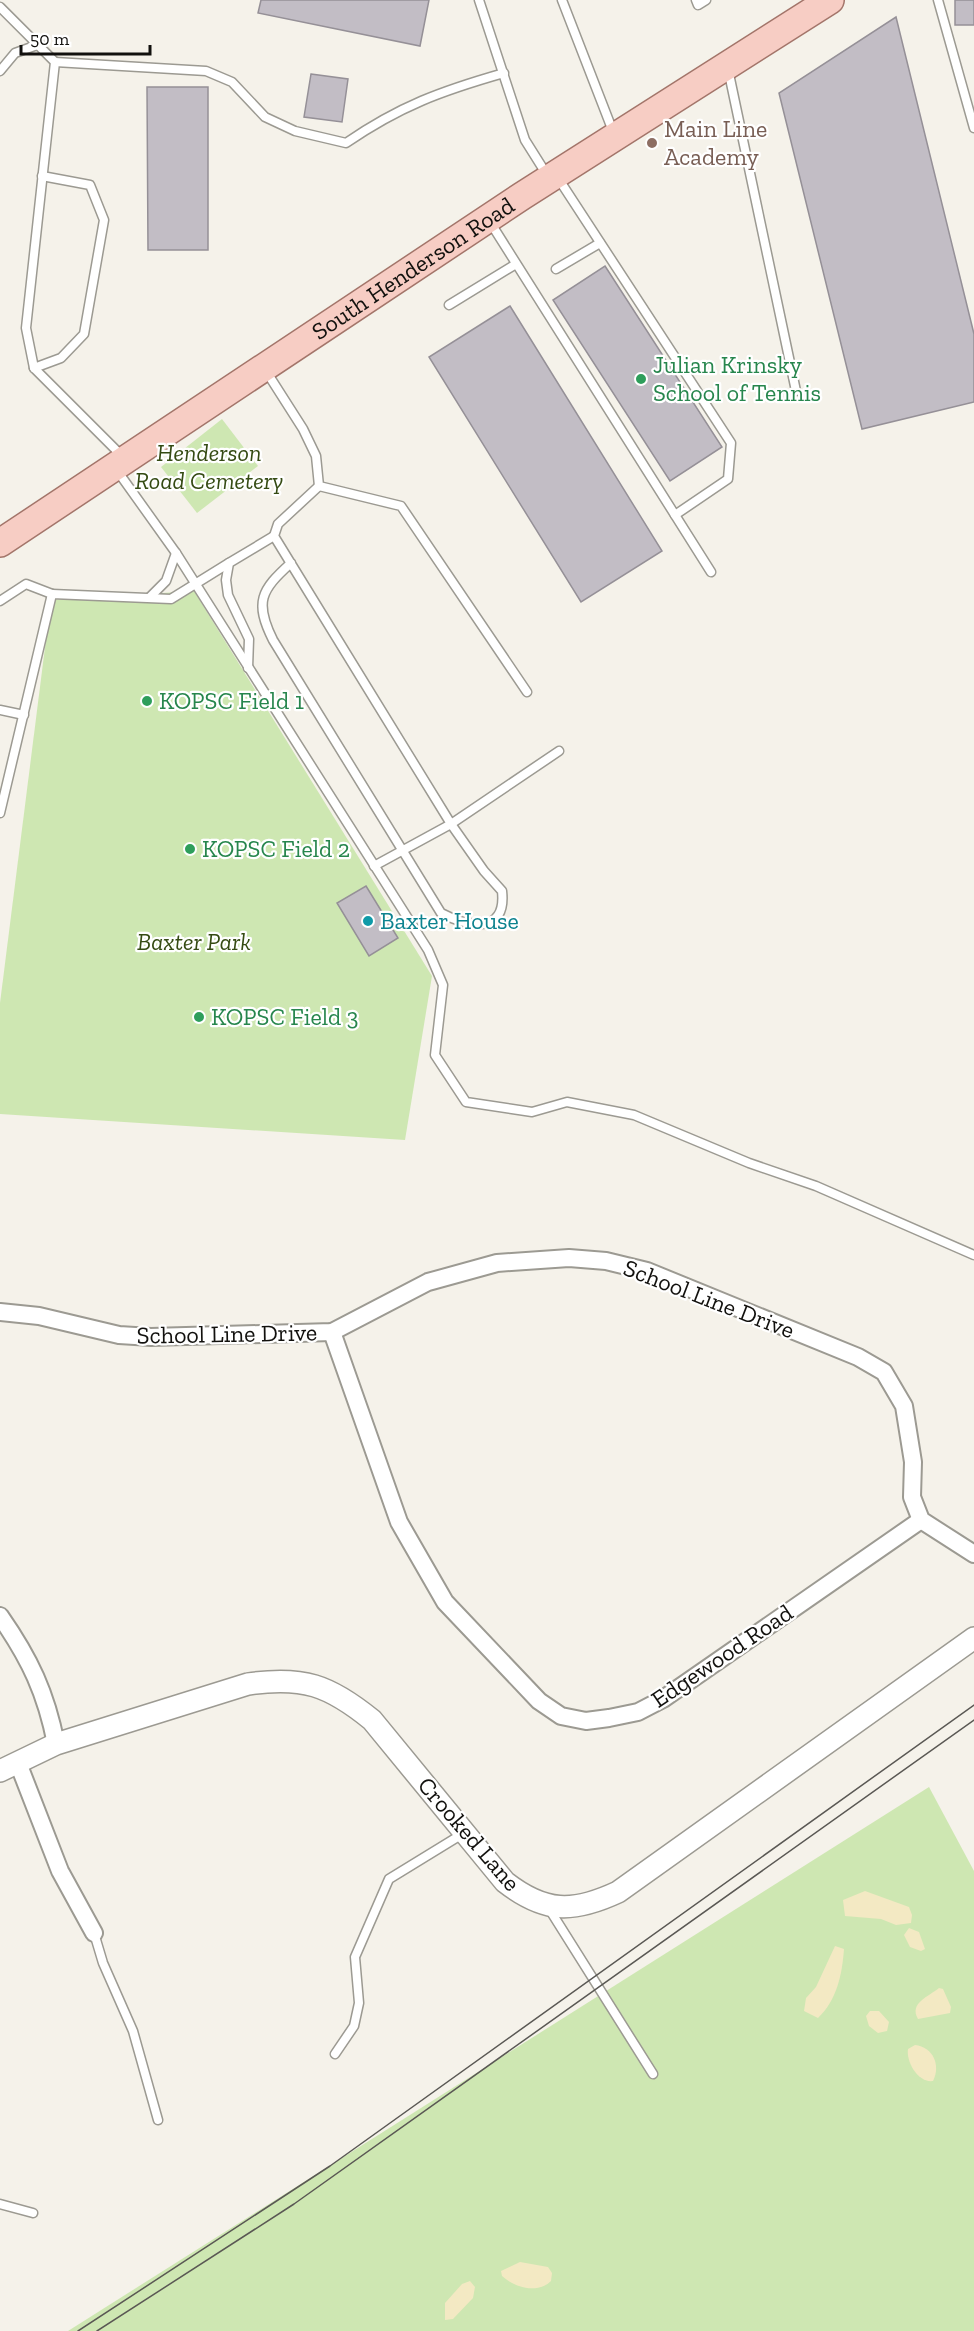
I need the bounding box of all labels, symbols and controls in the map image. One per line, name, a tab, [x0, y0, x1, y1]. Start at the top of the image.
scale bar	[21, 18, 150, 56]
text: 50 m	[30, 28, 70, 50]
place label: Main Line Academy	[664, 114, 767, 171]
marker: Main Line Academy	[645, 136, 659, 150]
street label: South Henderson Road	[306, 190, 519, 346]
place label: Julian Krinsky School of Tennis	[653, 350, 821, 407]
marker: Julian Krinsky School of Tennis	[634, 372, 648, 386]
park label: Henderson Road Cemetery	[135, 438, 283, 495]
place label: KOPSC Field 1	[159, 686, 304, 715]
marker: KOPSC Field 1	[140, 694, 154, 708]
place label: KOPSC Field 2	[202, 834, 350, 863]
marker: KOPSC Field 2	[183, 842, 197, 856]
place label: Baxter House	[380, 906, 519, 935]
marker: Baxter House	[361, 914, 375, 928]
park label: Baxter Park	[137, 927, 251, 956]
place label: KOPSC Field 3	[211, 1002, 358, 1031]
marker: KOPSC Field 3	[192, 1010, 206, 1024]
street label: School Line Drive	[620, 1253, 799, 1344]
street label: School Line Drive	[136, 1317, 318, 1350]
street label: Edgewood Road	[645, 1598, 798, 1714]
street label: Crooked Lane	[412, 1771, 527, 1897]

